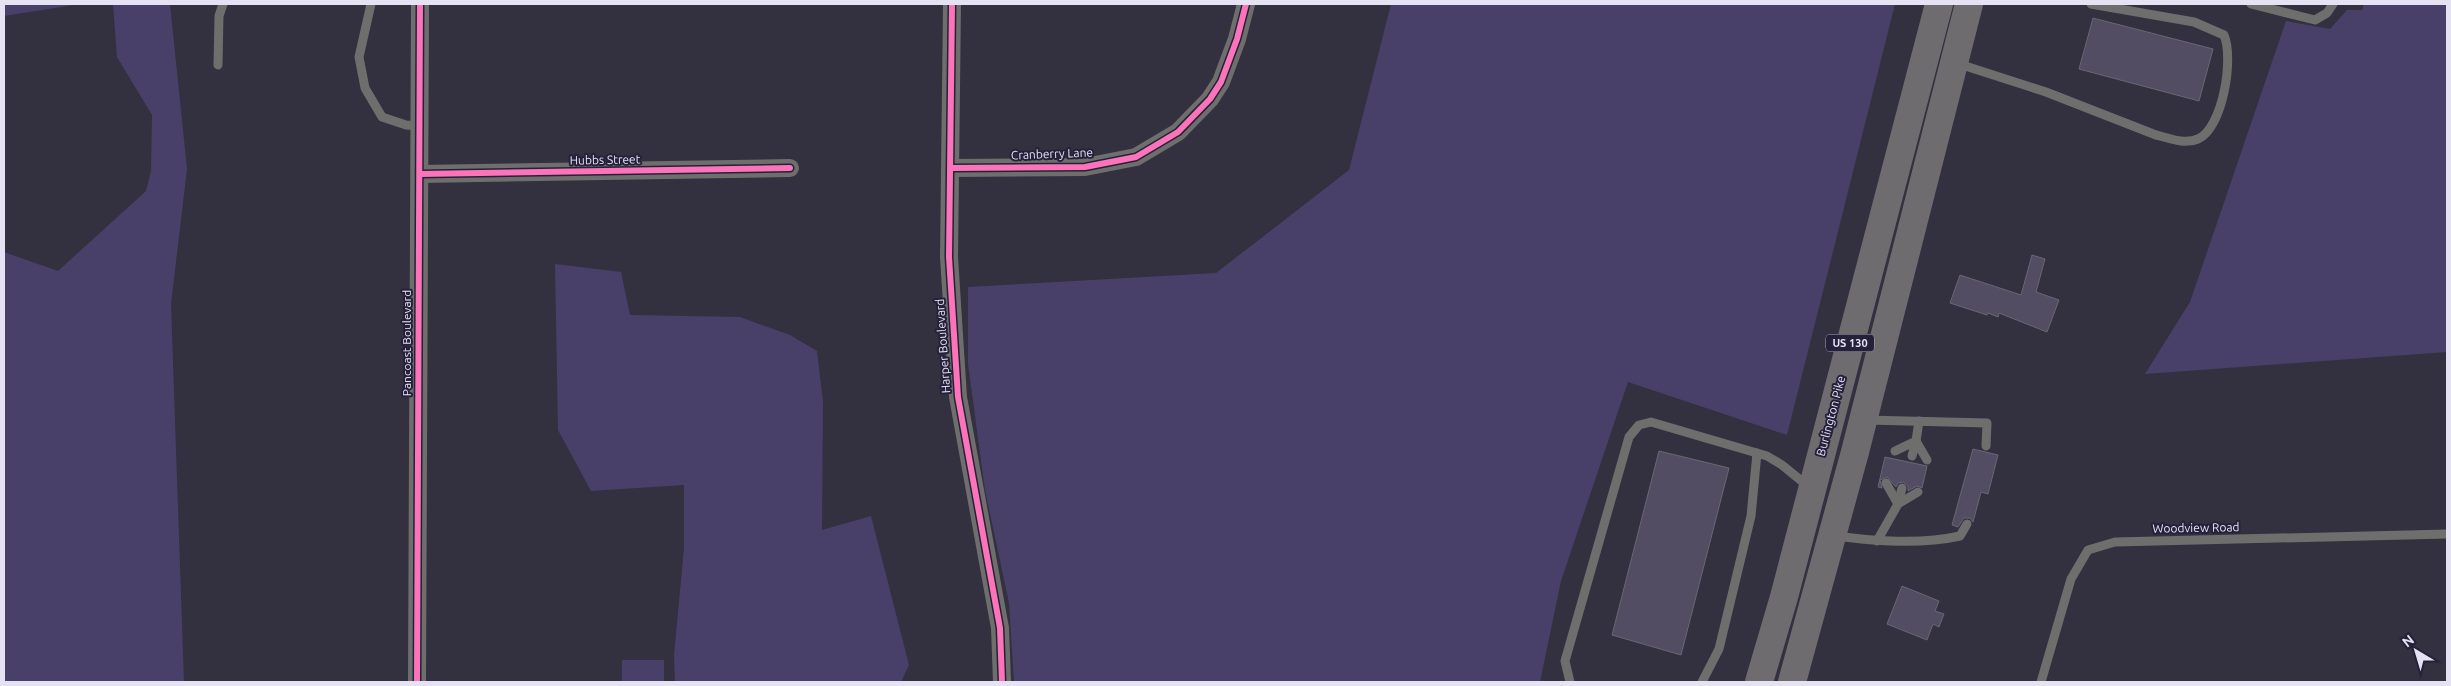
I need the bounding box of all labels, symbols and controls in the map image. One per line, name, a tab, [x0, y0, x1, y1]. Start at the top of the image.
street label: Cranberry Lane	[1011, 146, 1093, 161]
street label: Hubbs Street	[570, 152, 641, 167]
street label: Pancoast Boulevard	[400, 290, 413, 396]
street label: Harper Boulevard	[933, 298, 952, 394]
road number: US 130	[1826, 334, 1874, 352]
street label: Burlington Pike	[1814, 374, 1848, 458]
street label: Woodview Road	[2152, 520, 2240, 535]
north arrow	[2391, 626, 2441, 676]
text: N	[2399, 631, 2417, 650]

